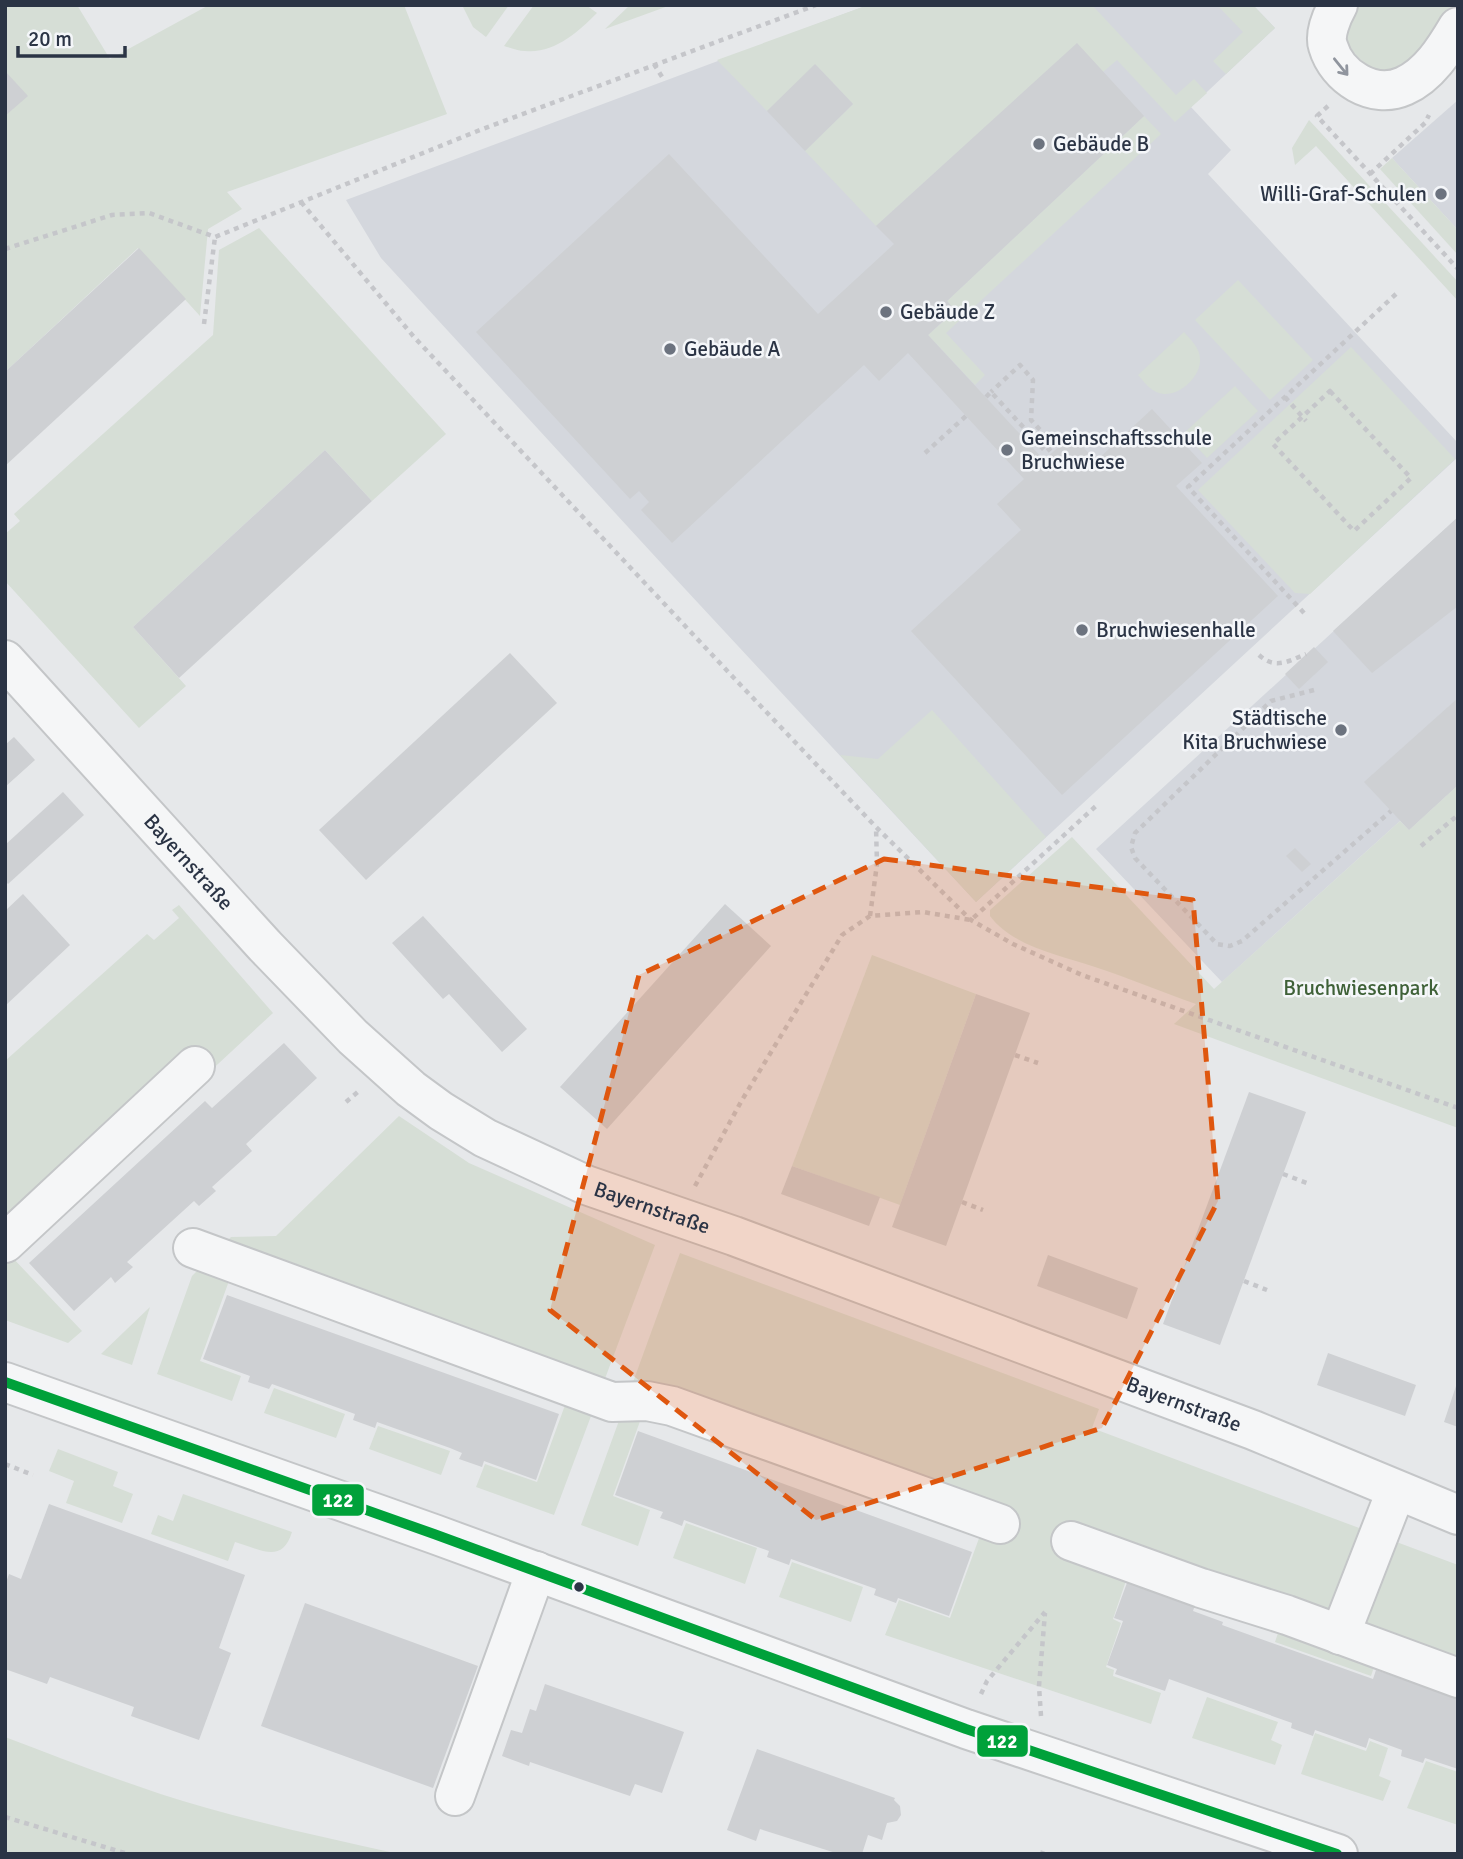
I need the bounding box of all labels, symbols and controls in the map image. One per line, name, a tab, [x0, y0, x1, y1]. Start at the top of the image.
scale bar	[18, 14, 124, 58]
text: 20 m	[28, 26, 72, 52]
one-way arrow	[1332, 58, 1348, 76]
place label: Gebäude B	[1053, 131, 1149, 157]
marker: Gebäude B	[1031, 136, 1047, 152]
place label: Willi-Graf-Schulen	[1260, 181, 1427, 207]
marker: Willi-Graf-Schulen	[1433, 186, 1449, 202]
place label: Gebäude Z	[900, 299, 995, 325]
marker: Gebäude Z	[878, 304, 894, 320]
place label: Gebäude A	[684, 336, 780, 362]
marker: Gebäude A	[662, 341, 678, 357]
place label: Gemeinschaftsschule Bruchwiese	[1021, 425, 1212, 475]
marker: Gemeinschaftsschule Bruchwiese	[999, 442, 1015, 458]
place label: Bruchwiesenhalle	[1096, 617, 1256, 643]
marker: Bruchwiesenhalle	[1074, 622, 1090, 638]
place label: Städtische Kita Bruchwiese	[1182, 705, 1327, 755]
marker: Städtische Kita Bruchwiese	[1333, 722, 1349, 738]
street label: Bayernstraße	[138, 809, 239, 915]
park label: Bruchwiesenpark	[1283, 975, 1439, 1001]
street label: Bayernstraße	[591, 1176, 713, 1240]
street label: Bayernstraße	[1123, 1371, 1245, 1437]
line badge: 122	[311, 1483, 365, 1517]
text: 122	[323, 1489, 353, 1513]
unlabelled marker	[572, 1580, 586, 1594]
line badge: 122	[976, 1724, 1029, 1758]
text: 122	[987, 1730, 1017, 1754]

